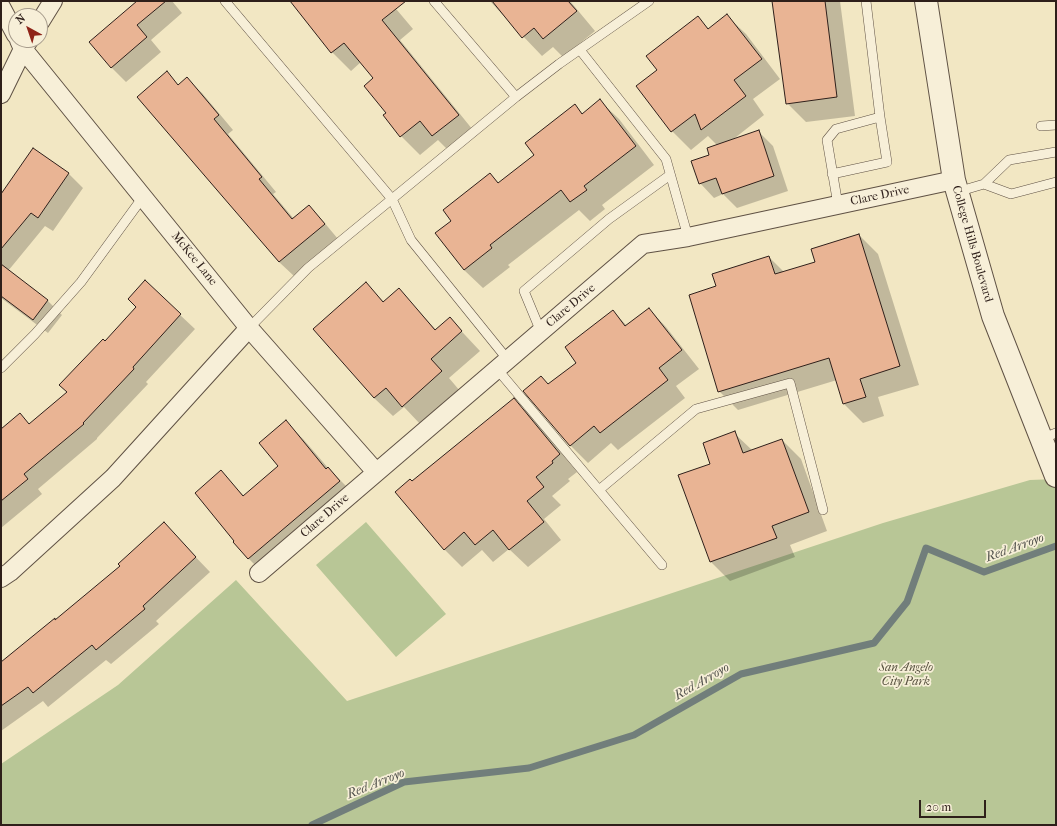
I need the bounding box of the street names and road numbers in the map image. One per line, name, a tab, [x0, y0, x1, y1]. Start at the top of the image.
street label: Clare Drive	[849, 183, 911, 209]
street label: College Hills Boulevard	[948, 184, 996, 304]
street label: McKee Lane	[168, 229, 220, 289]
street label: Clare Drive	[543, 281, 599, 331]
street label: Clare Drive	[298, 491, 352, 541]

